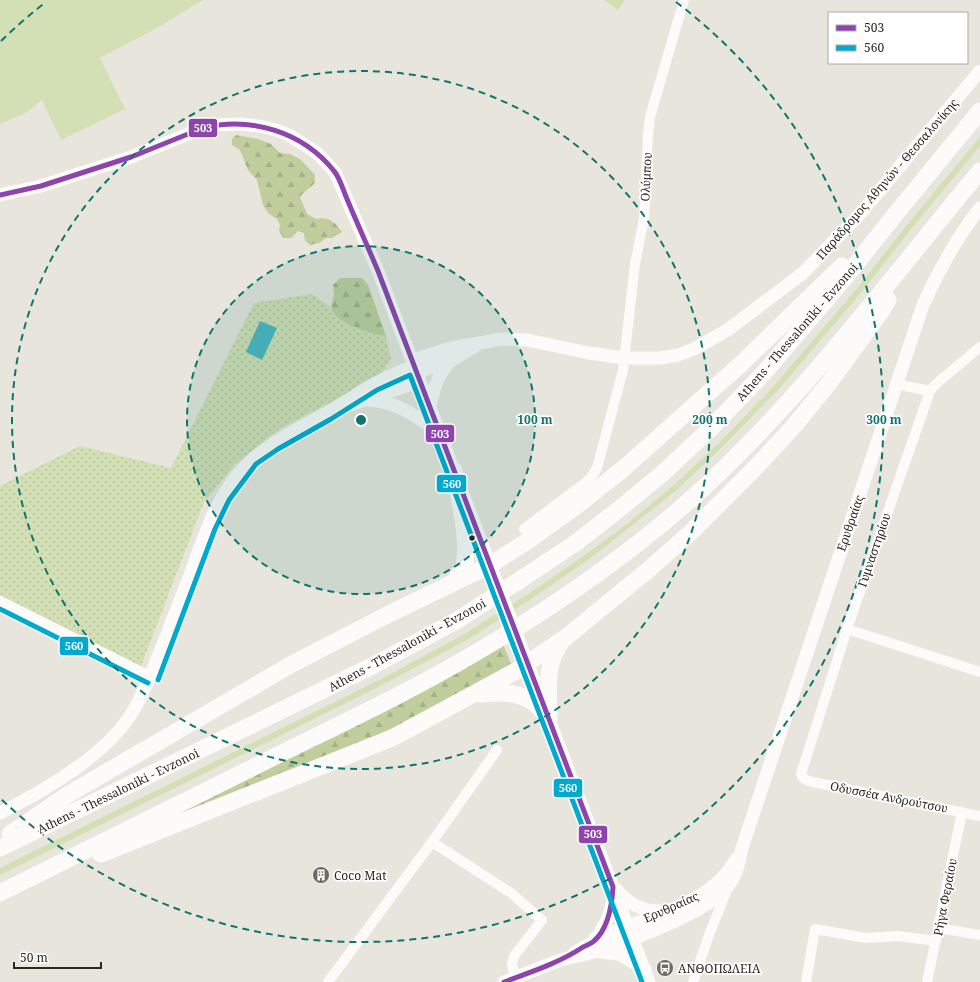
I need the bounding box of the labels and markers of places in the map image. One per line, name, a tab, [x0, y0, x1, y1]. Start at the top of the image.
centre of rings	[354, 413, 368, 427]
unlabelled marker	[467, 533, 477, 543]
building icon: Coco Mat	[311, 865, 331, 885]
place label: Coco Mat	[334, 867, 386, 884]
bus stop icon: ΑΝΘΟΠΩΛΕΙΑ	[655, 958, 675, 978]
place label: ΑΝΘΟΠΩΛΕΙΑ	[678, 960, 761, 977]

